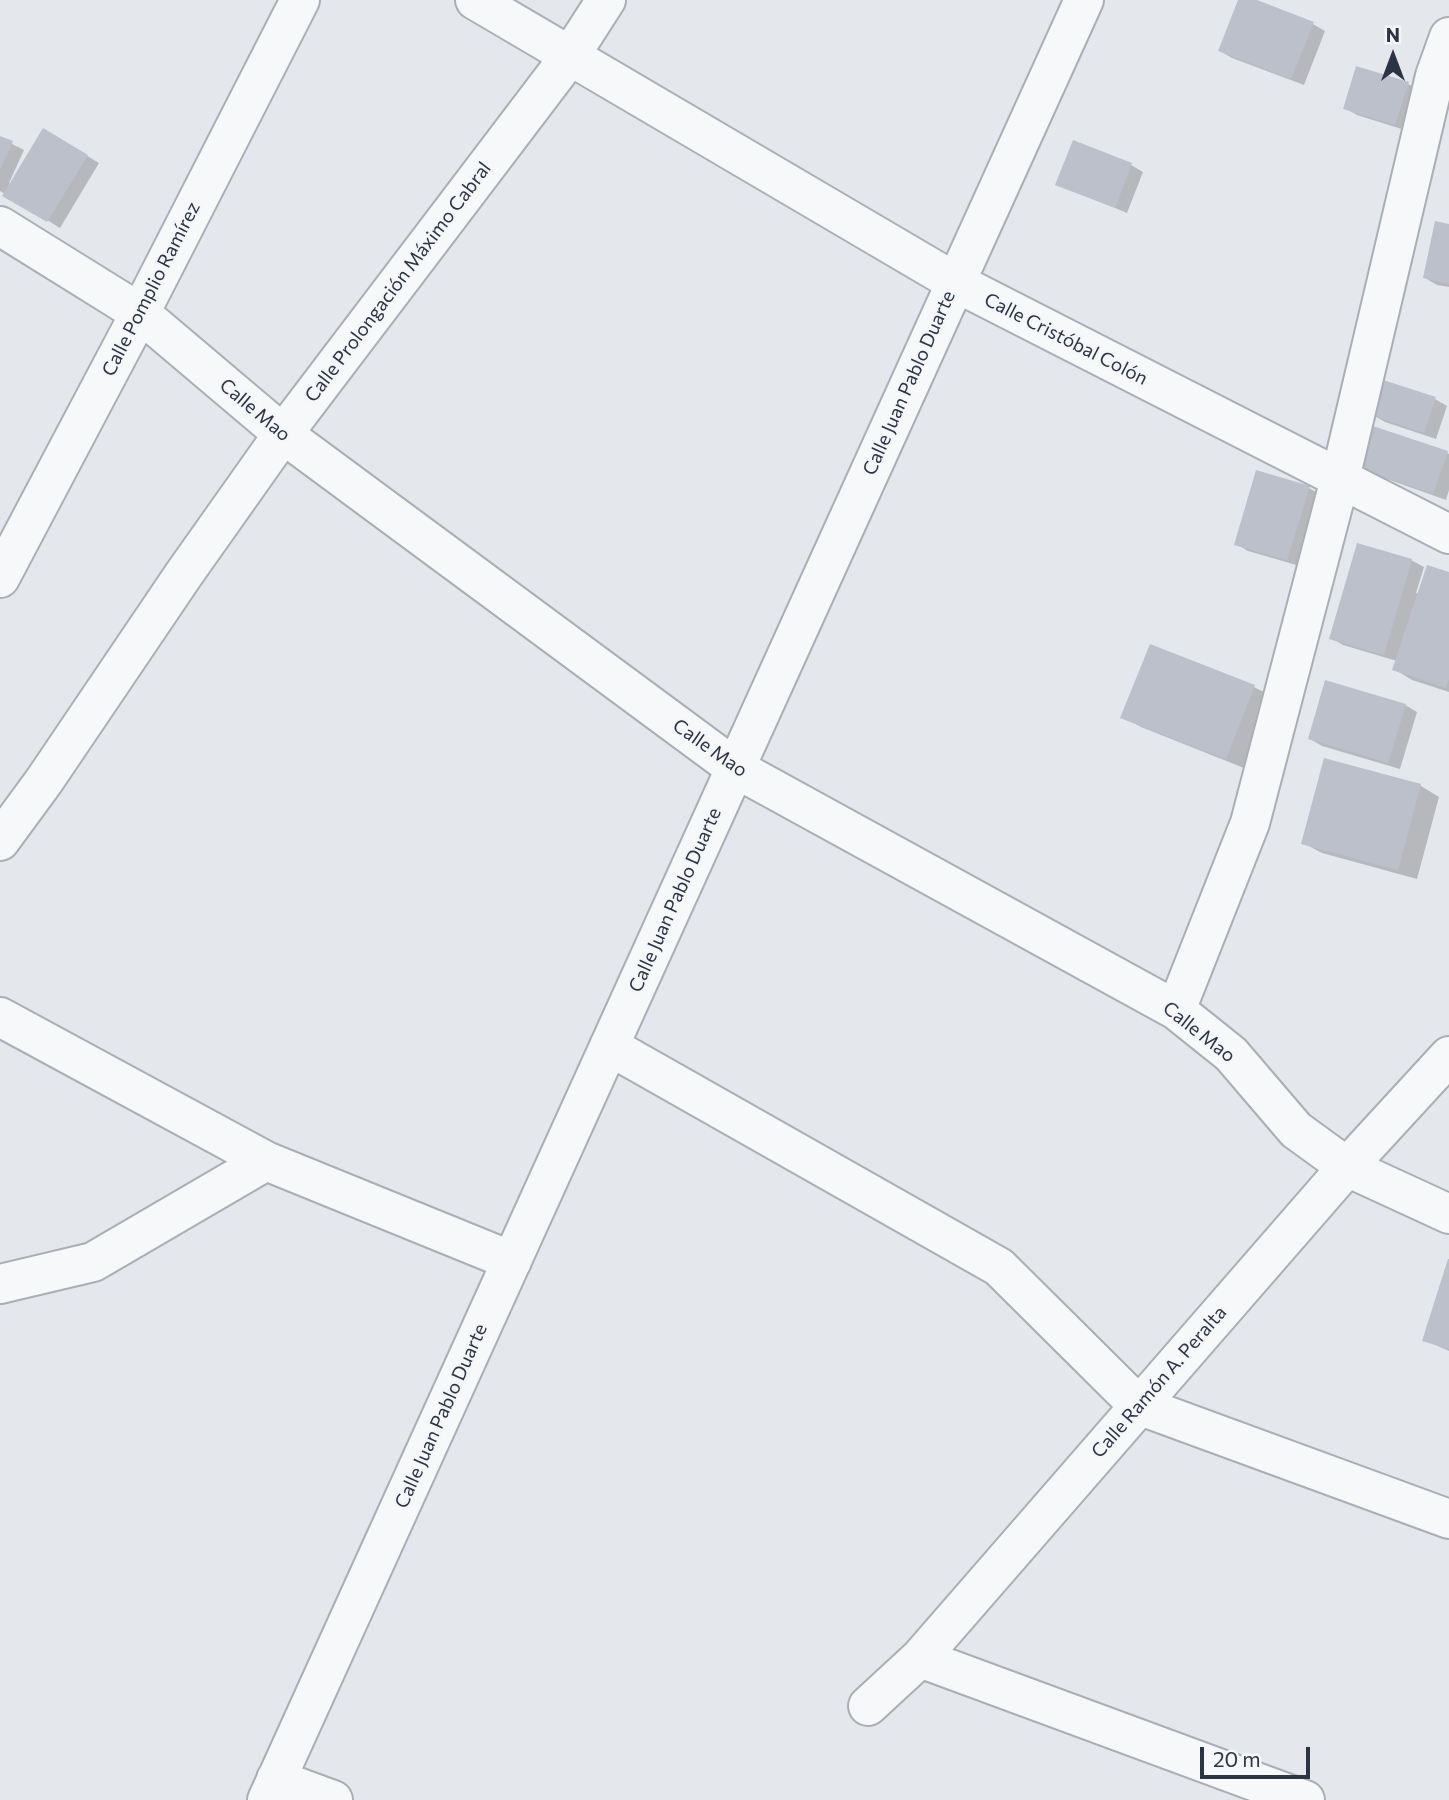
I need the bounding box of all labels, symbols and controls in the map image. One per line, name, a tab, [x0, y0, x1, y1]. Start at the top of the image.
north arrow	[1358, 21, 1428, 91]
text: N	[1386, 23, 1400, 46]
street label: Calle Prolongación Máximo Cabral	[300, 157, 496, 407]
street label: Calle Pomplio Ramírez	[97, 198, 205, 380]
street label: Calle Juan Pablo Duarte	[858, 287, 960, 479]
street label: Calle Cristóbal Colón	[980, 288, 1152, 390]
street label: Calle Mao	[215, 374, 295, 446]
street label: Calle Mao	[668, 714, 752, 782]
street label: Calle Juan Pablo Duarte	[624, 804, 726, 996]
street label: Calle Mao	[1158, 997, 1240, 1067]
street label: Calle Ramón A. Peralta	[1087, 1301, 1231, 1463]
street label: Calle Juan Pablo Duarte	[390, 1320, 492, 1512]
scale bar	[1204, 1734, 1314, 1778]
text: 20 m	[1213, 1746, 1261, 1771]

